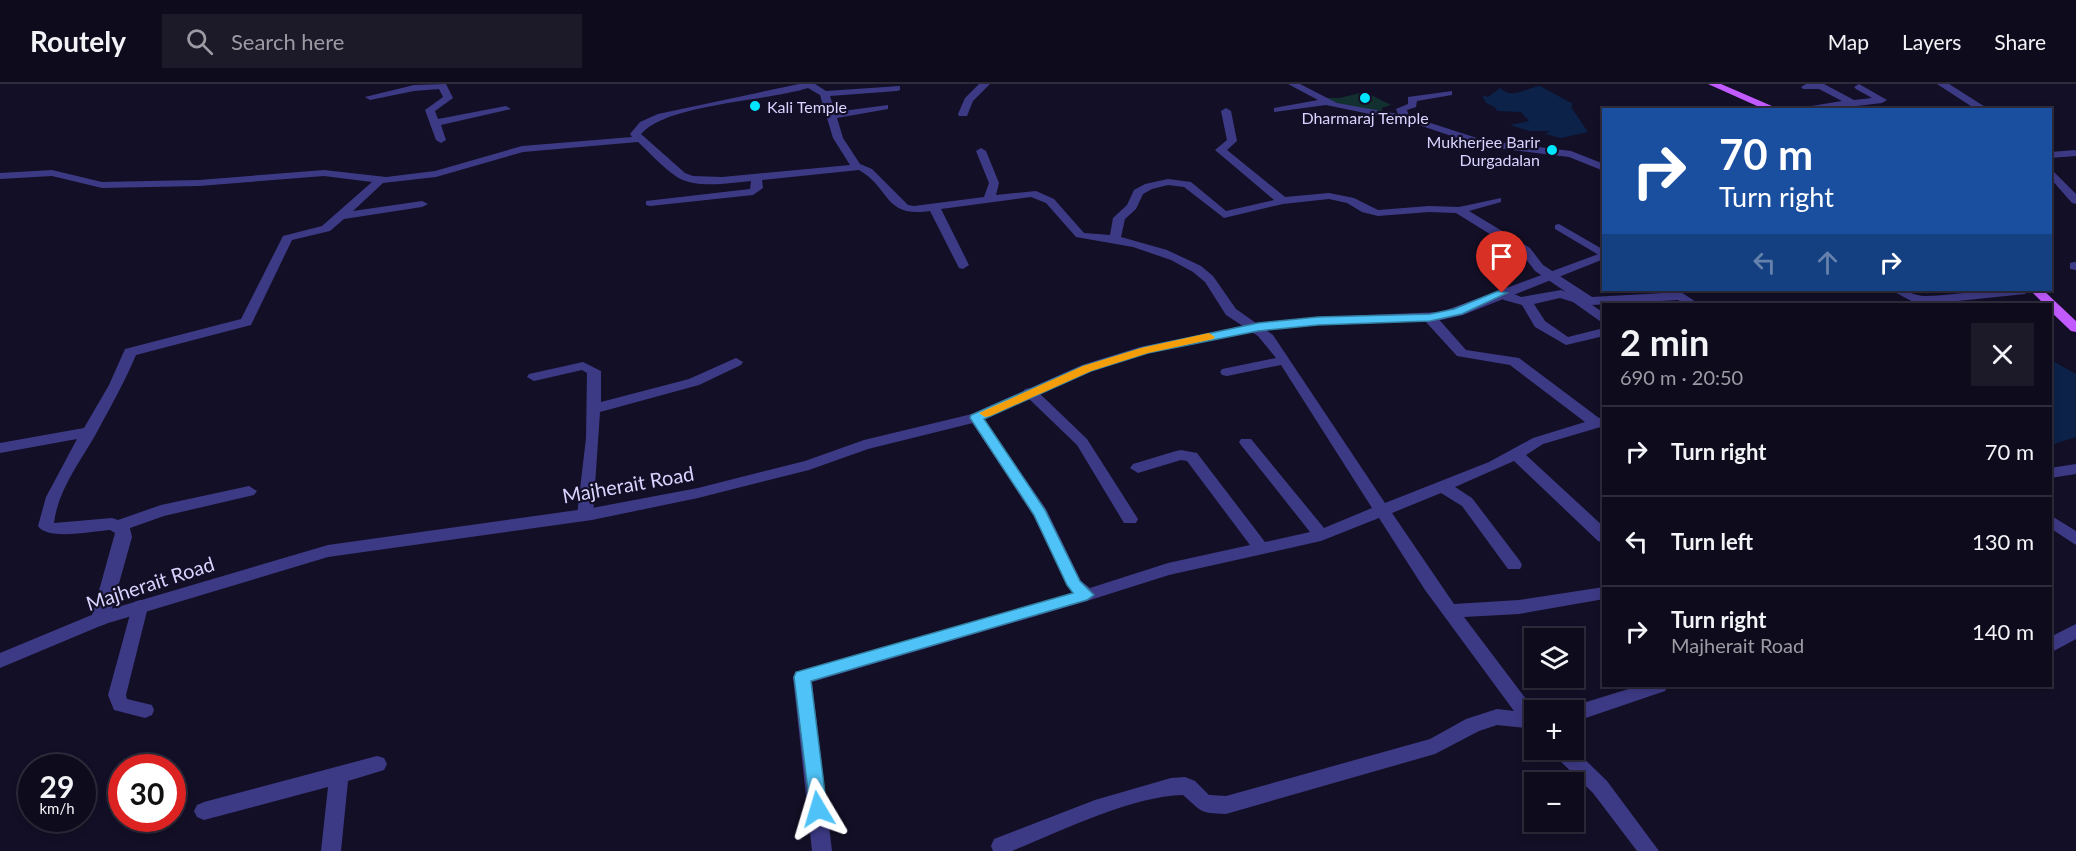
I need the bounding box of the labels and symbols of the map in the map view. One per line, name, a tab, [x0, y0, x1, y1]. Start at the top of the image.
marker: Dharmaraj Temple	[1358, 91, 1372, 105]
place label: Kali Temple	[767, 97, 847, 116]
marker: Kali Temple	[748, 99, 762, 113]
place label: Dharmaraj Temple	[1301, 108, 1429, 127]
place label: Mukherjee Barir Durgadalan	[1427, 132, 1540, 169]
marker: Mukherjee Barir Durgadalan	[1545, 143, 1559, 157]
pin	[1476, 231, 1527, 293]
street label: Majherait Road	[560, 461, 696, 507]
street label: Majherait Road	[83, 551, 217, 615]
speed limit sign: 30	[108, 754, 186, 832]
position arrow	[786, 777, 850, 841]

